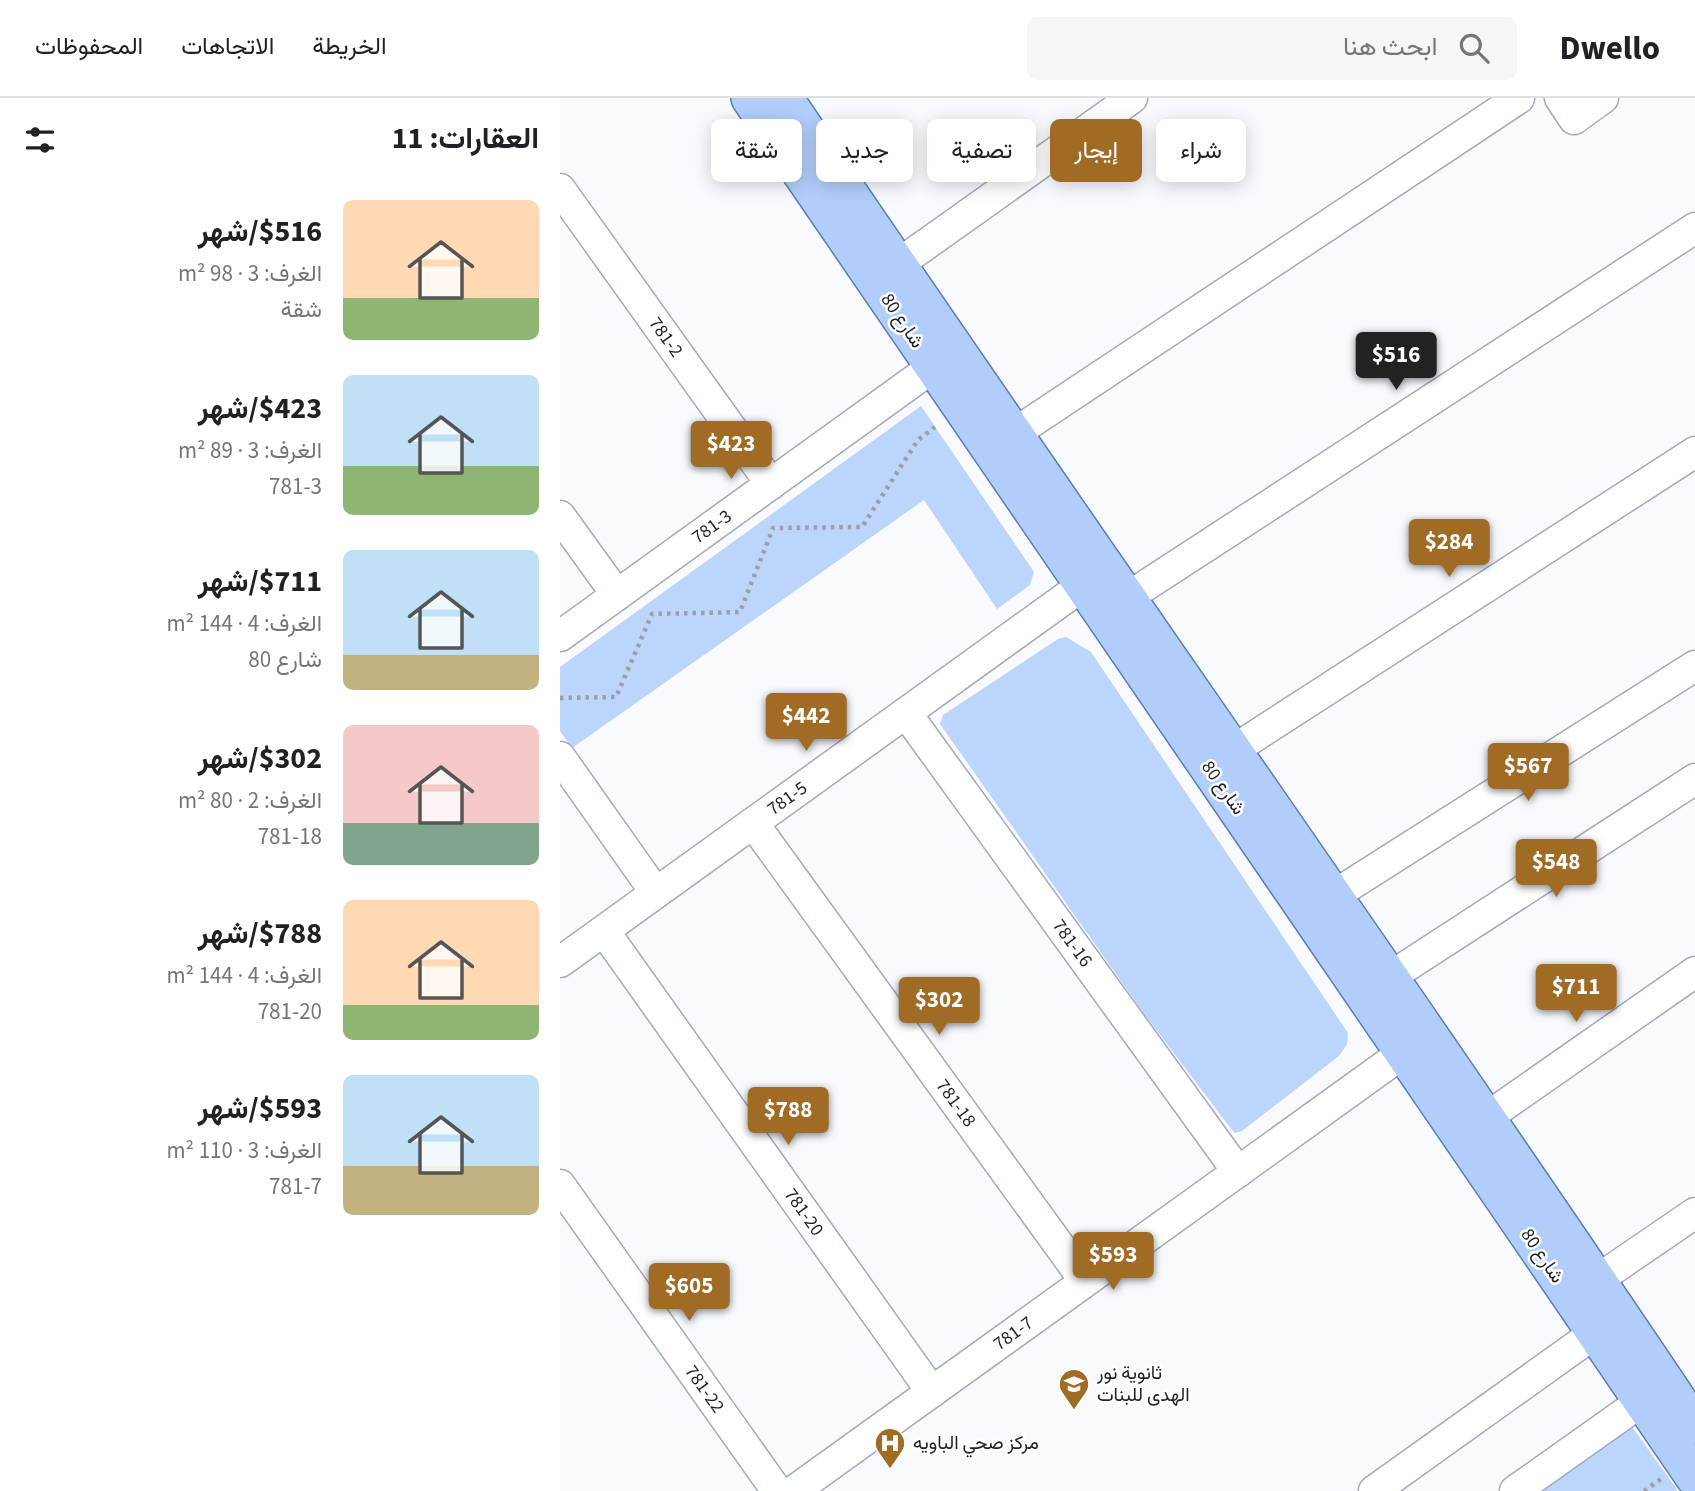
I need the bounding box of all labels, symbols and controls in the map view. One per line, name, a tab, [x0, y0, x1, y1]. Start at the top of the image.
search box	[1027, 17, 1517, 80]
text: Dwello	[1559, 25, 1660, 72]
text: ابحث هنا	[1343, 28, 1437, 65]
text: المحفوظات	[35, 29, 143, 64]
text: الاتجاهات	[181, 29, 274, 64]
text: الخريطة	[312, 29, 387, 64]
icon: search	[1455, 29, 1493, 67]
text: العقارات: 11	[392, 117, 539, 160]
chip: شقة	[711, 119, 802, 182]
chip: جديد	[816, 119, 913, 182]
chip: تصفية	[927, 119, 1036, 182]
chip: إيجار	[1050, 119, 1142, 182]
chip: شراء	[1156, 119, 1246, 182]
icon: filters	[21, 121, 59, 159]
text: $516/شهر	[198, 210, 322, 253]
icon: home	[399, 228, 483, 312]
text: الغرف: 3 · 98 m²	[178, 257, 322, 290]
street label: شارع 80	[874, 288, 930, 354]
text: شقة	[280, 293, 322, 326]
street label: 781-2	[642, 311, 690, 363]
pin: $516	[1355, 332, 1437, 392]
text: $516	[1372, 338, 1420, 371]
text: $423/شهر	[198, 387, 322, 430]
icon: home	[399, 403, 483, 487]
pin: $423	[690, 422, 772, 481]
text: $423	[707, 427, 755, 460]
text: الغرف: 3 · 89 m²	[178, 434, 322, 467]
text: 781-3	[269, 470, 322, 503]
street label: 781-3	[686, 503, 737, 550]
pin: $284	[1408, 519, 1490, 579]
text: $284	[1425, 525, 1473, 558]
text: $711/شهر	[198, 560, 322, 603]
icon: home	[399, 578, 483, 662]
text: الغرف: 4 · 144 m²	[167, 607, 322, 640]
text: شارع 80	[248, 643, 322, 676]
pin: $442	[765, 694, 847, 753]
text: $442	[782, 699, 830, 732]
text: $302/شهر	[198, 737, 322, 780]
pin: $567	[1487, 744, 1569, 803]
text: $567	[1504, 749, 1552, 782]
icon: home	[399, 753, 483, 837]
street label: شارع 80	[1194, 755, 1252, 821]
street label: 781-5	[762, 775, 813, 822]
text: الغرف: 2 · 80 m²	[178, 784, 322, 817]
text: 781-18	[258, 820, 322, 853]
pin: $548	[1515, 840, 1597, 899]
text: $548	[1532, 845, 1580, 878]
text: $788/شهر	[198, 912, 322, 955]
street label: 781-16	[1046, 914, 1099, 973]
icon: home	[399, 928, 483, 1012]
text: الغرف: 4 · 144 m²	[167, 959, 322, 992]
pin: $711	[1535, 964, 1617, 1024]
text: $711	[1552, 970, 1600, 1003]
pin: $302	[898, 978, 980, 1037]
text: $302	[915, 983, 963, 1016]
text: 781-20	[258, 995, 322, 1028]
street label: 781-18	[930, 1074, 983, 1133]
text: $593/شهر	[198, 1087, 322, 1130]
pin: $788	[747, 1088, 829, 1147]
text: $788	[764, 1093, 812, 1126]
icon: home	[399, 1103, 483, 1187]
text: الغرف: 3 · 110 m²	[167, 1134, 322, 1167]
text: 781-7	[269, 1170, 322, 1203]
street label: 781-20	[778, 1183, 830, 1242]
street label: شارع 80	[1514, 1223, 1570, 1289]
pin: $593	[1072, 1232, 1154, 1292]
text: $593	[1089, 1238, 1137, 1271]
pin: $605	[648, 1264, 730, 1323]
text: $605	[665, 1269, 713, 1302]
street label: 781-7	[988, 1310, 1039, 1357]
street label: 781-22	[678, 1359, 731, 1418]
place label: ثانوية نور الهدى للبنات	[1096, 1360, 1190, 1409]
school or university icon: ثانوية نور الهدى للبنات	[1057, 1367, 1091, 1411]
hospital icon: مركز صحي الباويه	[873, 1426, 907, 1470]
place label: مركز صحي الباويه	[913, 1430, 1039, 1458]

